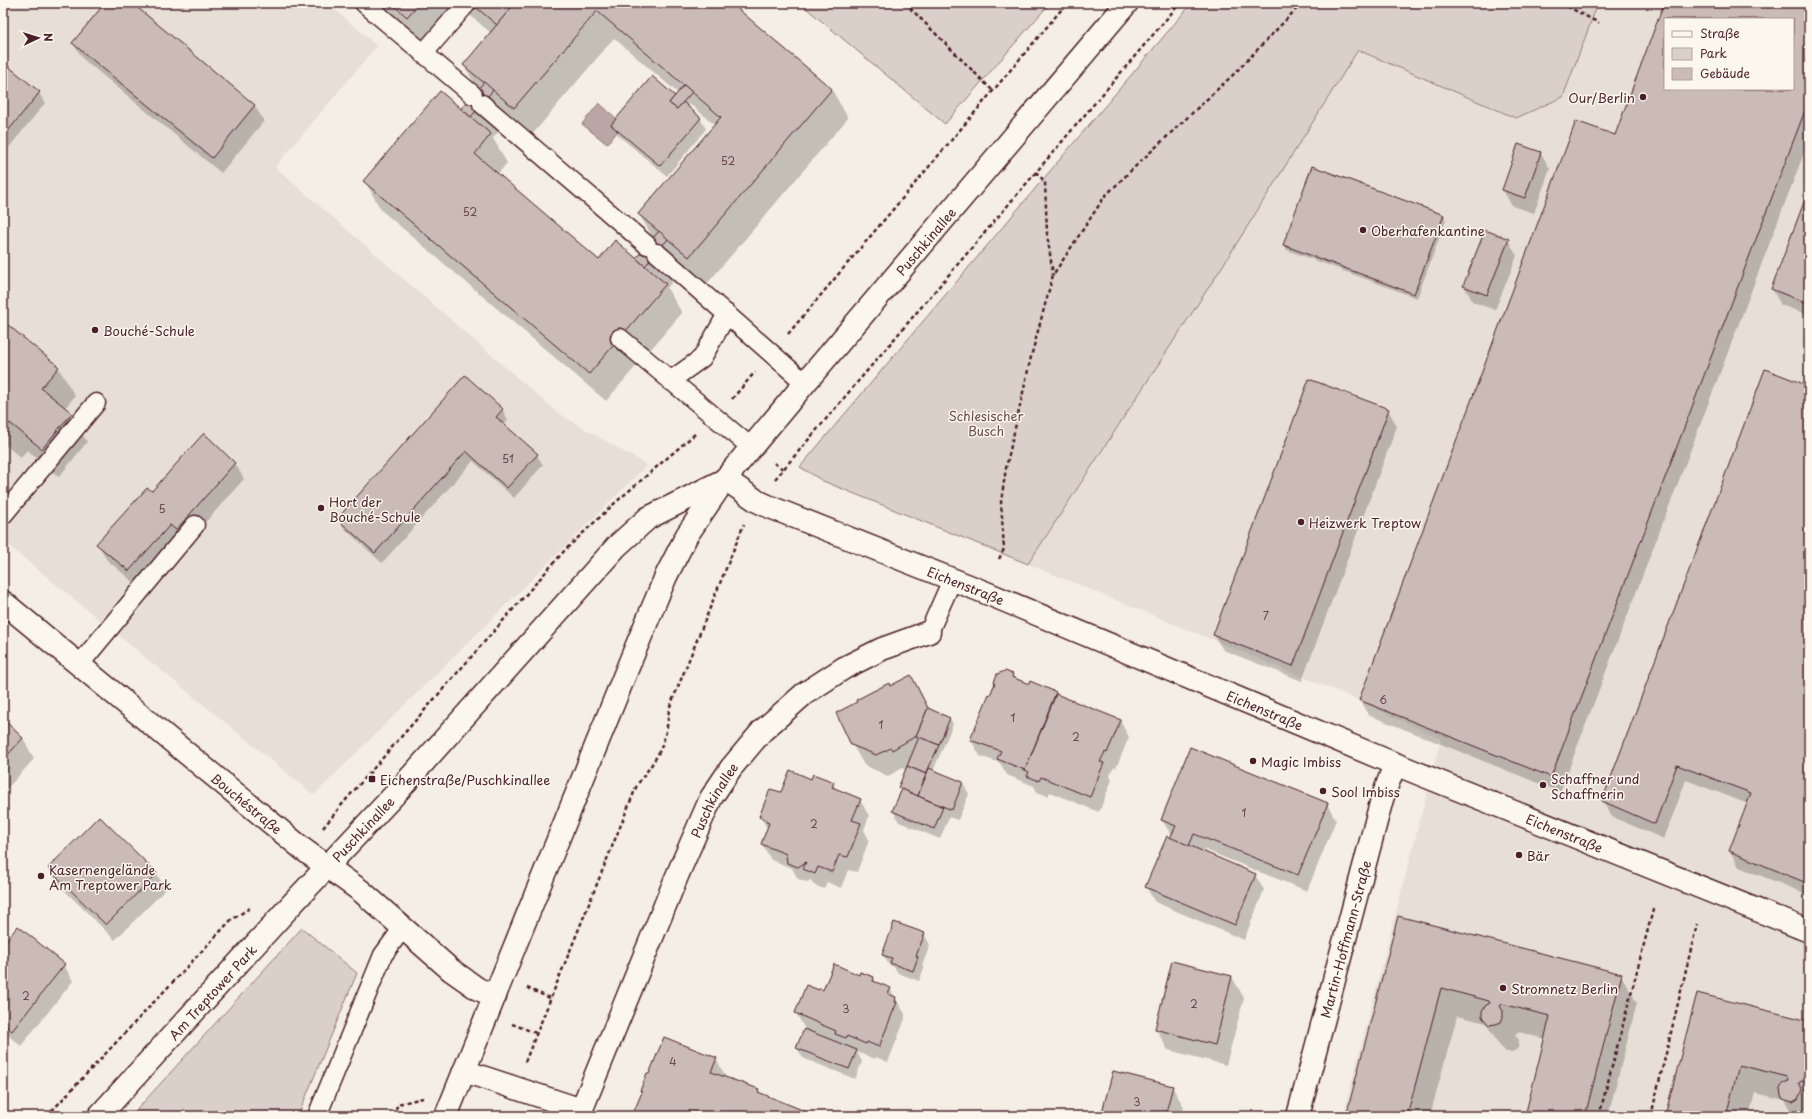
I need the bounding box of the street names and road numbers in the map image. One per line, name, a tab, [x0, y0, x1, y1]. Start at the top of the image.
street label: Puschkinallee	[891, 203, 960, 279]
street label: Eichenstraße	[925, 561, 1007, 609]
street label: Eichenstraße	[1224, 685, 1306, 734]
street label: Puschkinallee	[685, 758, 742, 841]
street label: Bouchéstraße	[207, 768, 287, 838]
street label: Puschkinallee	[327, 792, 398, 866]
street label: Eichenstraße	[1524, 808, 1606, 857]
street label: Martin-Hoffmann-Straße	[1315, 858, 1375, 1020]
street label: Am Treptower Park	[164, 940, 261, 1044]

